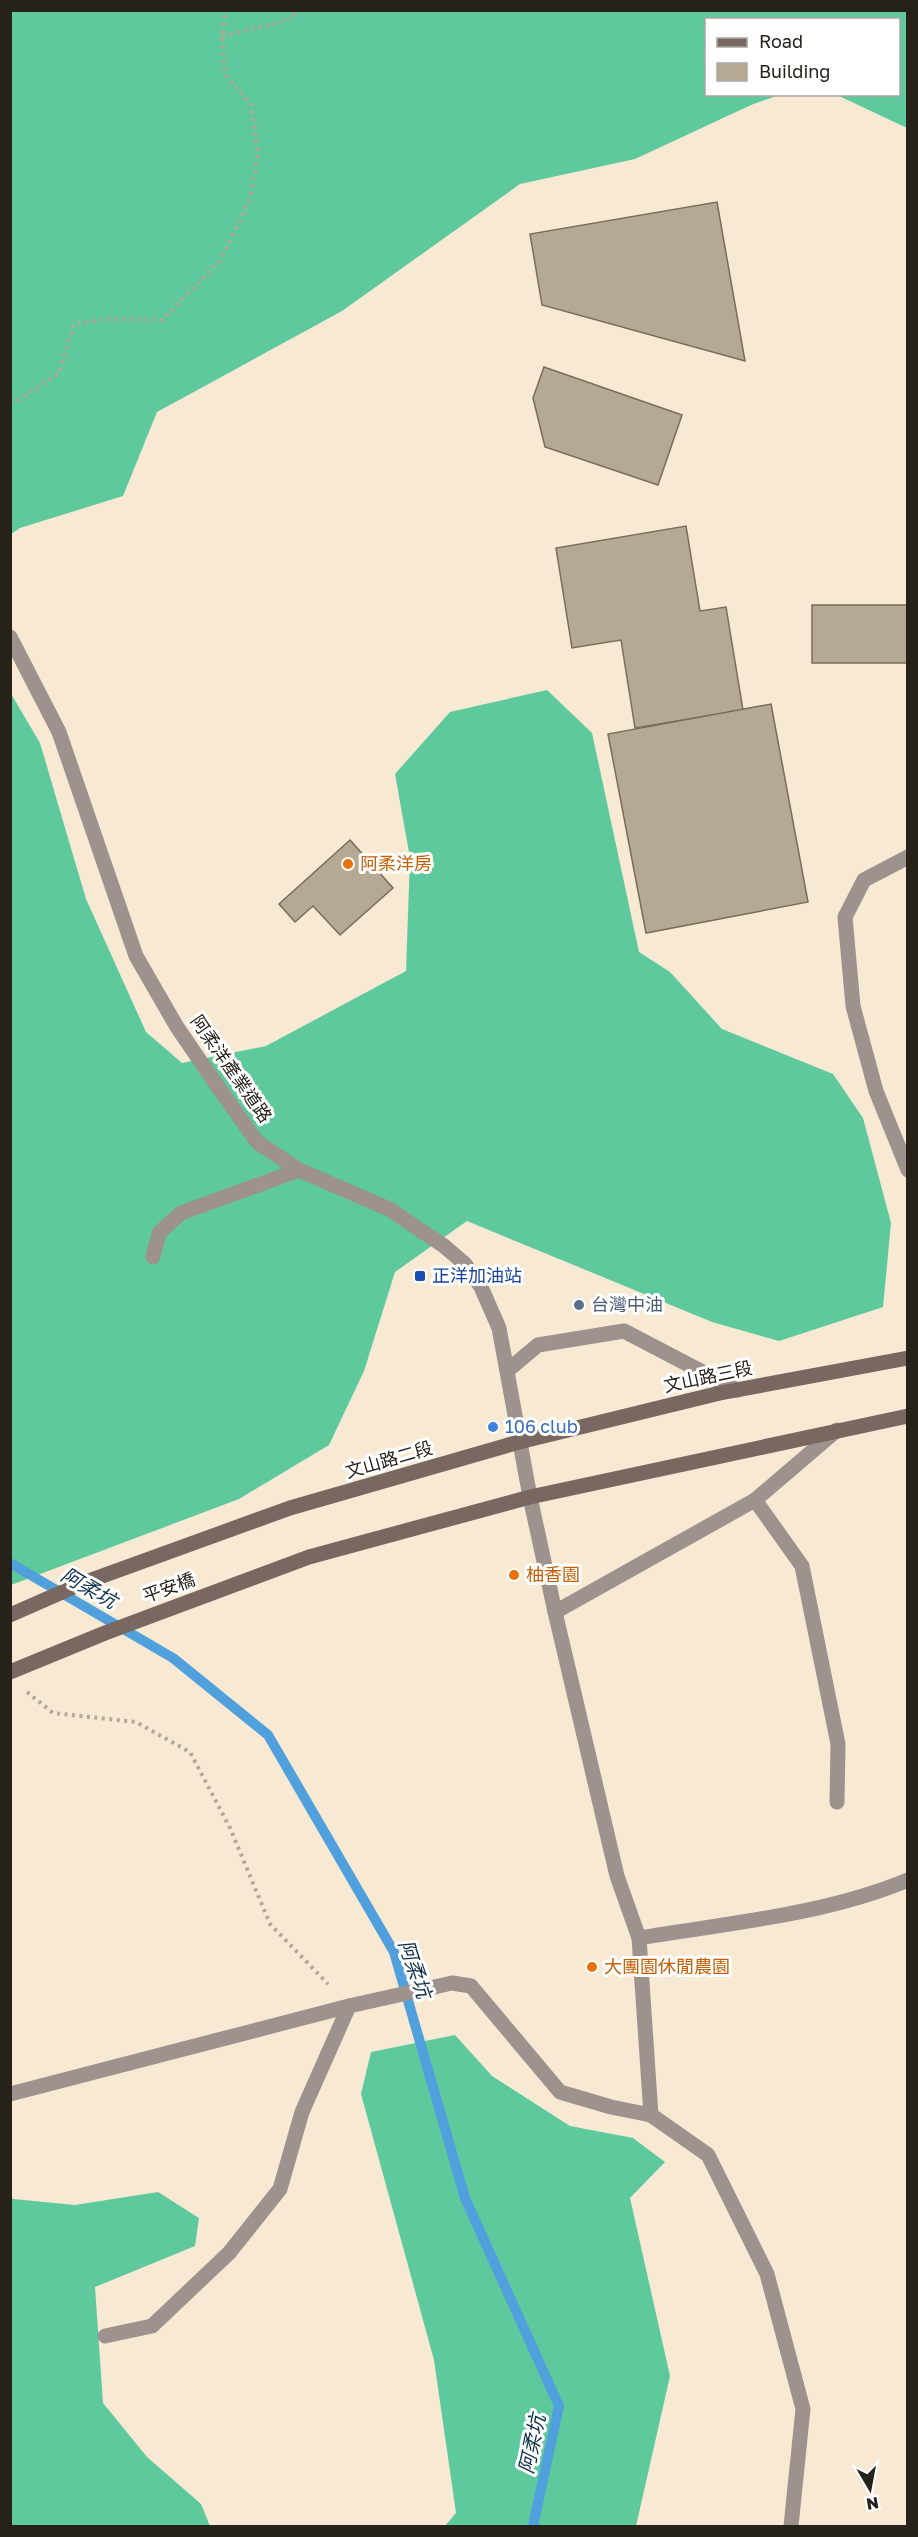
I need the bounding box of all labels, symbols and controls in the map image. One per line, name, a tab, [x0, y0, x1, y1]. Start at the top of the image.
legend	[705, 18, 900, 96]
text: Road	[759, 30, 803, 52]
text: Building	[759, 60, 830, 82]
place label: 阿柔洋房	[360, 852, 432, 874]
marker: 阿柔洋房	[341, 857, 355, 871]
street label: 阿柔洋產業道路	[187, 1011, 277, 1126]
place label: 正洋加油站	[432, 1264, 522, 1286]
marker: 正洋加油站	[413, 1269, 427, 1283]
place label: 台灣中油	[591, 1293, 663, 1315]
marker: 台灣中油	[572, 1298, 586, 1312]
street label: 文山路三段	[661, 1356, 754, 1396]
place label: 106 club	[505, 1415, 578, 1437]
marker: 106 club	[486, 1420, 500, 1434]
street label: 文山路二段	[342, 1436, 435, 1482]
water label: 阿柔坑	[58, 1562, 124, 1614]
place label: 柚香園	[526, 1563, 580, 1585]
street label: 平安橋	[140, 1567, 198, 1607]
marker: 柚香園	[507, 1568, 521, 1582]
water label: 阿柔坑	[395, 1936, 438, 2004]
place label: 大團園休閒農園	[604, 1955, 730, 1977]
marker: 大團園休閒農園	[585, 1960, 599, 1974]
water label: 阿柔坑	[513, 2409, 550, 2476]
north arrow	[840, 2459, 900, 2519]
text: N	[865, 2493, 880, 2515]

